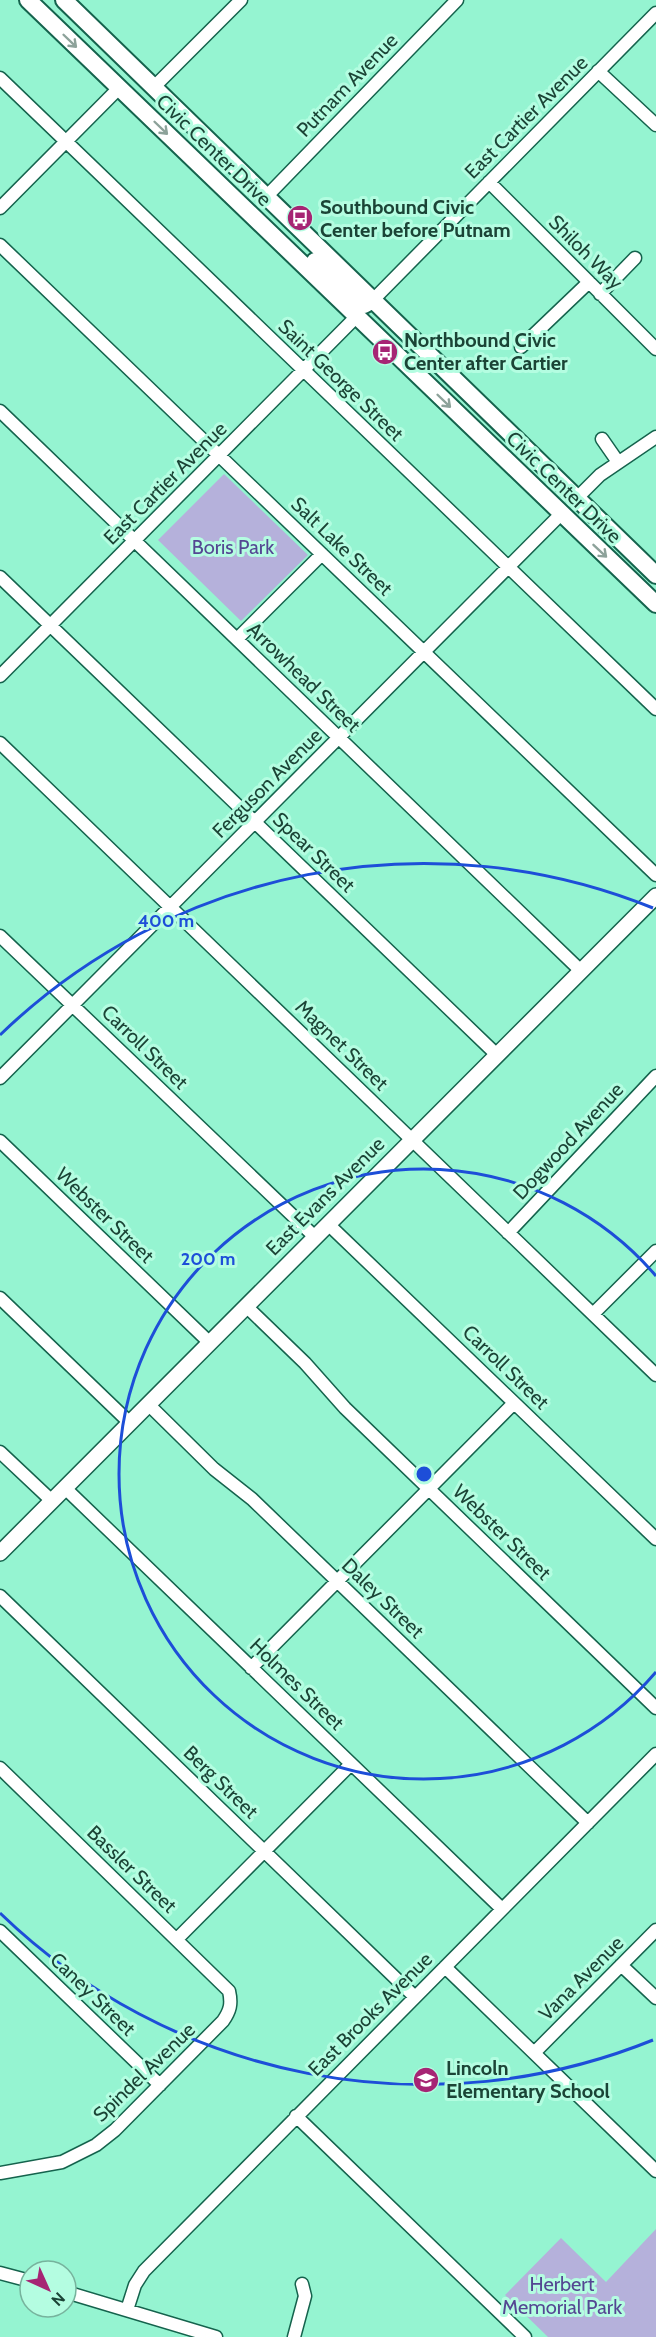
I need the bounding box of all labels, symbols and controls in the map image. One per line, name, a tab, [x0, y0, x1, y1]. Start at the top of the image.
street label: Putnam Avenue	[292, 28, 402, 142]
one-way arrow	[62, 33, 77, 47]
street label: East Cartier Avenue	[460, 51, 592, 183]
street label: Civic Center Drive	[151, 89, 277, 211]
one-way arrow	[154, 121, 169, 136]
place label: Southbound Civic Center before Putnam	[320, 195, 511, 242]
bus stop icon: Southbound Civic Center before Putnam	[285, 203, 315, 233]
street label: Shiloh Way	[544, 210, 628, 294]
street label: Saint George Street	[273, 314, 409, 446]
place label: Northbound Civic Center after Cartier	[404, 328, 568, 375]
bus stop icon: Northbound Civic Center after Cartier	[370, 337, 400, 367]
one-way arrow	[436, 394, 451, 409]
street label: East Cartier Avenue	[99, 417, 231, 549]
street label: Civic Center Drive	[501, 426, 627, 548]
street label: Salt Lake Street	[286, 492, 398, 600]
park label: Boris Park	[192, 535, 274, 559]
one-way arrow	[592, 544, 607, 558]
street label: Arrowhead Street	[243, 617, 366, 737]
street label: Ferguson Avenue	[207, 723, 327, 843]
street label: Spear Street	[268, 807, 360, 897]
text: 400 m	[138, 910, 194, 932]
street label: Magnet Street	[291, 995, 394, 1095]
street label: Carroll Street	[97, 1000, 193, 1094]
street label: Dogwood Avenue	[508, 1078, 628, 1204]
street label: East Evans Avenue	[261, 1132, 389, 1260]
street label: Webster Street	[51, 1162, 159, 1268]
text: 200 m	[181, 1248, 235, 1270]
street label: Carroll Street	[458, 1320, 554, 1414]
centre of rings	[414, 1464, 434, 1484]
street label: Webster Street	[448, 1479, 556, 1585]
street label: Daley Street	[337, 1553, 429, 1643]
street label: Holmes Street	[245, 1633, 349, 1735]
street label: Berg Street	[179, 1741, 263, 1824]
street label: Bassler Street	[82, 1820, 182, 1918]
street label: Vana Avenue	[534, 1931, 628, 2025]
street label: Caney Street	[45, 1947, 141, 2041]
street label: East Brooks Avenue	[303, 1947, 437, 2081]
street label: Spindel Avenue	[88, 2017, 200, 2127]
place label: Lincoln Elementary School	[446, 2056, 610, 2103]
school or university icon: Lincoln Elementary School	[411, 2065, 441, 2095]
north arrow	[18, 2259, 78, 2319]
park label: Herbert Memorial Park	[502, 2272, 622, 2319]
text: N	[48, 2289, 69, 2310]

